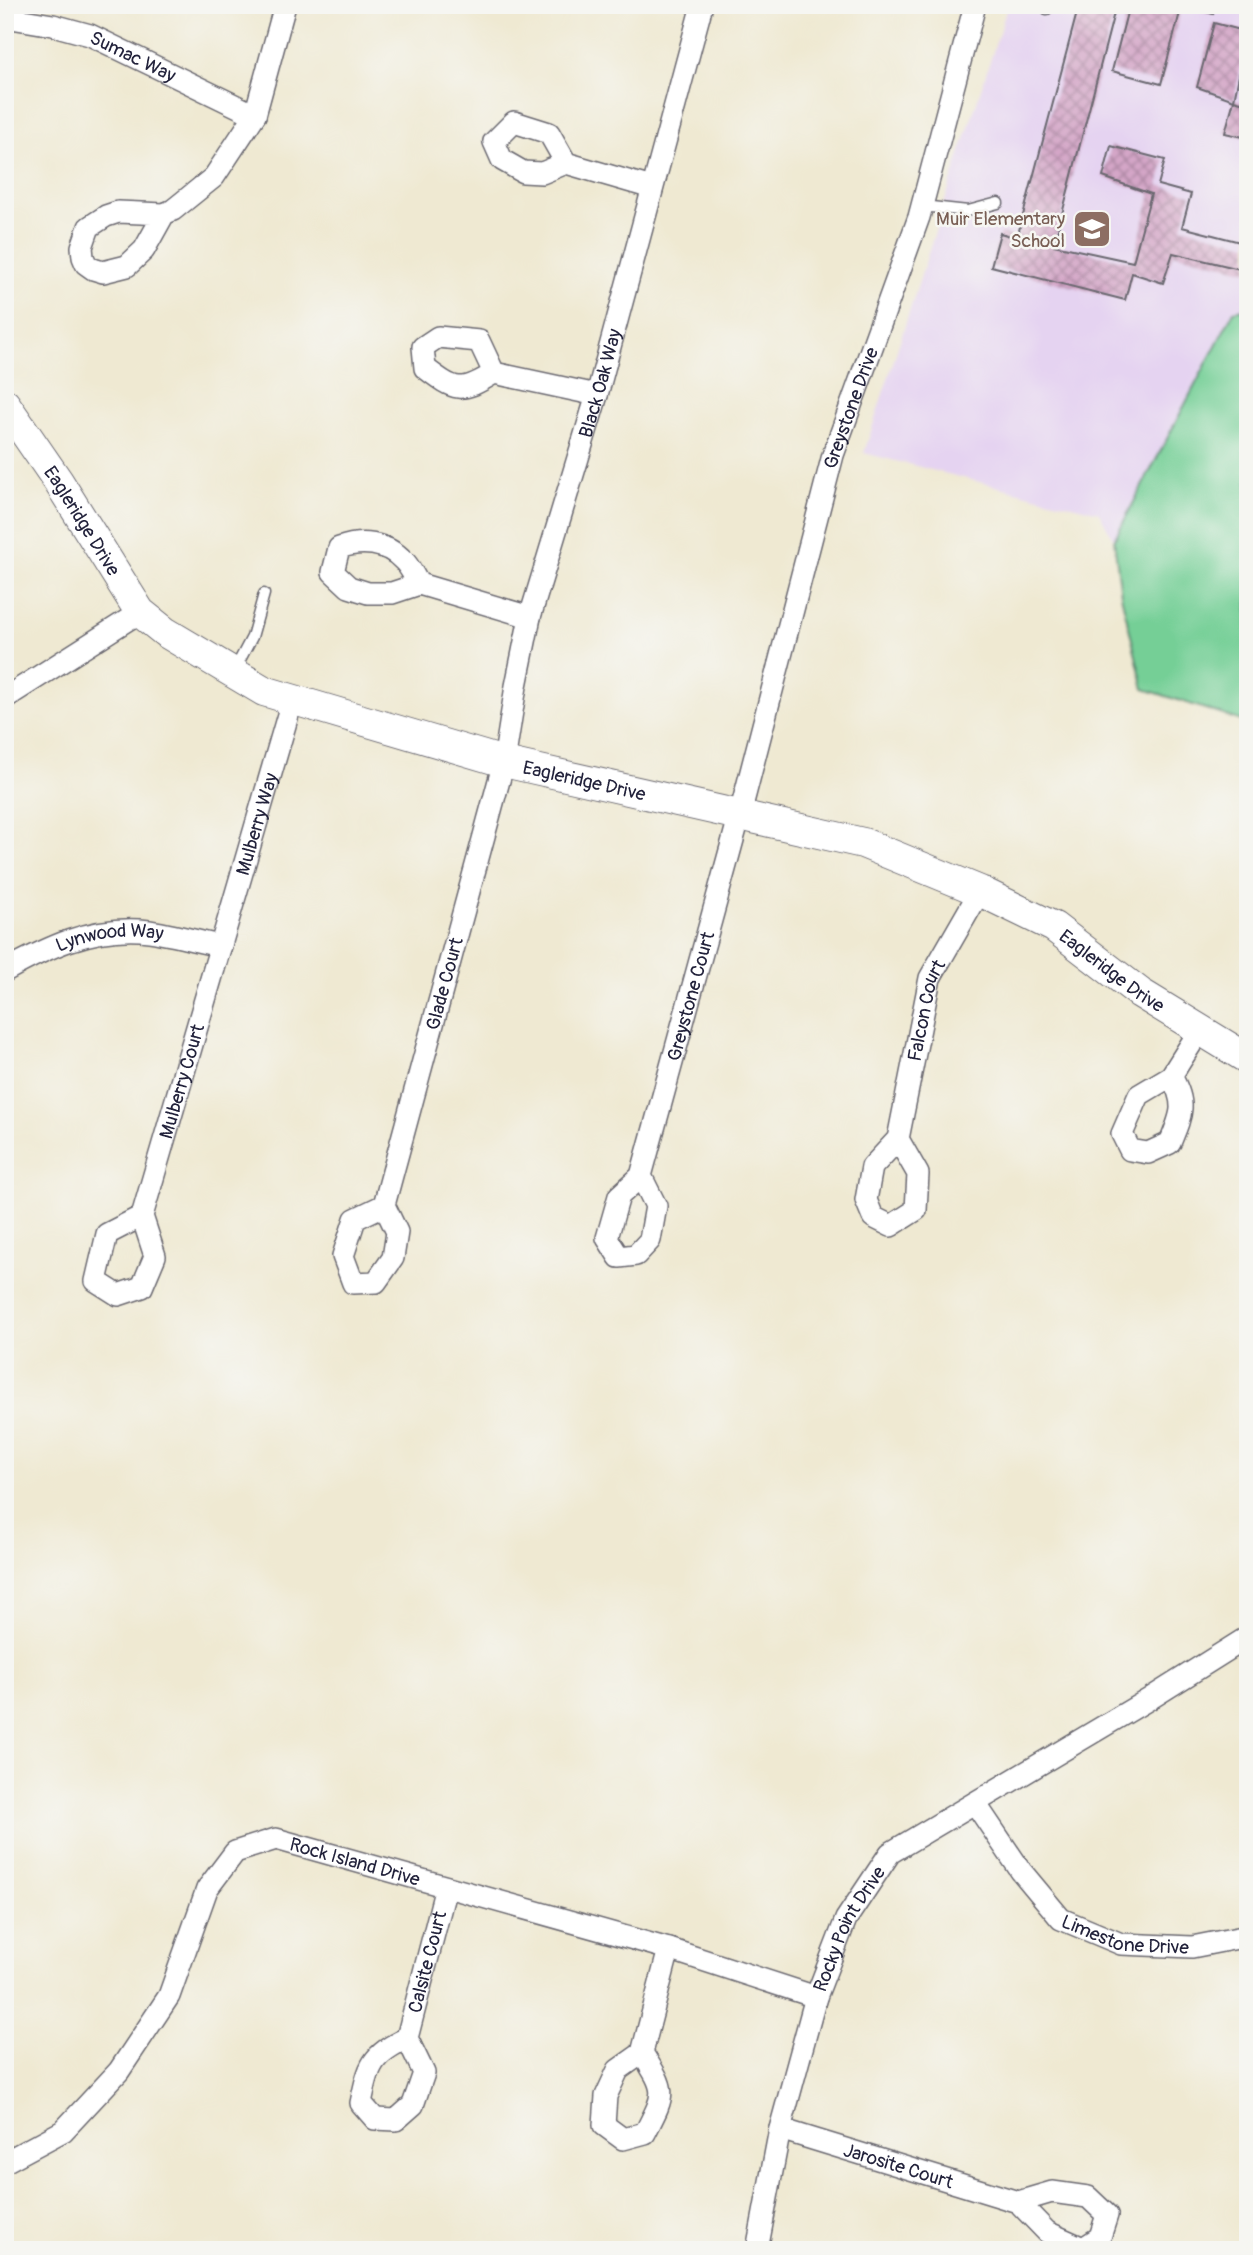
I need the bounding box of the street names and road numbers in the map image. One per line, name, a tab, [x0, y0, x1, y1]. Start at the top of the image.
street label: Sumac Way	[86, 26, 180, 88]
street label: Black Oak Way	[574, 326, 627, 441]
street label: Greystone Drive	[819, 343, 884, 471]
street label: Eagleridge Drive	[38, 461, 126, 581]
street label: Eagleridge Drive	[520, 756, 649, 807]
street label: Mulberry Way	[231, 770, 283, 878]
street label: Lynwood Way	[52, 919, 165, 958]
street label: Eagleridge Drive	[1054, 924, 1169, 1018]
street label: Greystone Court	[662, 929, 720, 1064]
street label: Glade Court	[421, 935, 469, 1033]
street label: Falcon Court	[903, 955, 951, 1063]
street label: Mulberry Court	[154, 1021, 210, 1142]
street label: Rock Island Drive	[287, 1832, 423, 1892]
street label: Rocky Point Drive	[808, 1861, 891, 1995]
street label: Calsite Court	[403, 1908, 452, 2015]
street label: Limestone Drive	[1058, 1910, 1190, 1960]
street label: Jarosite Court	[840, 2138, 956, 2195]

